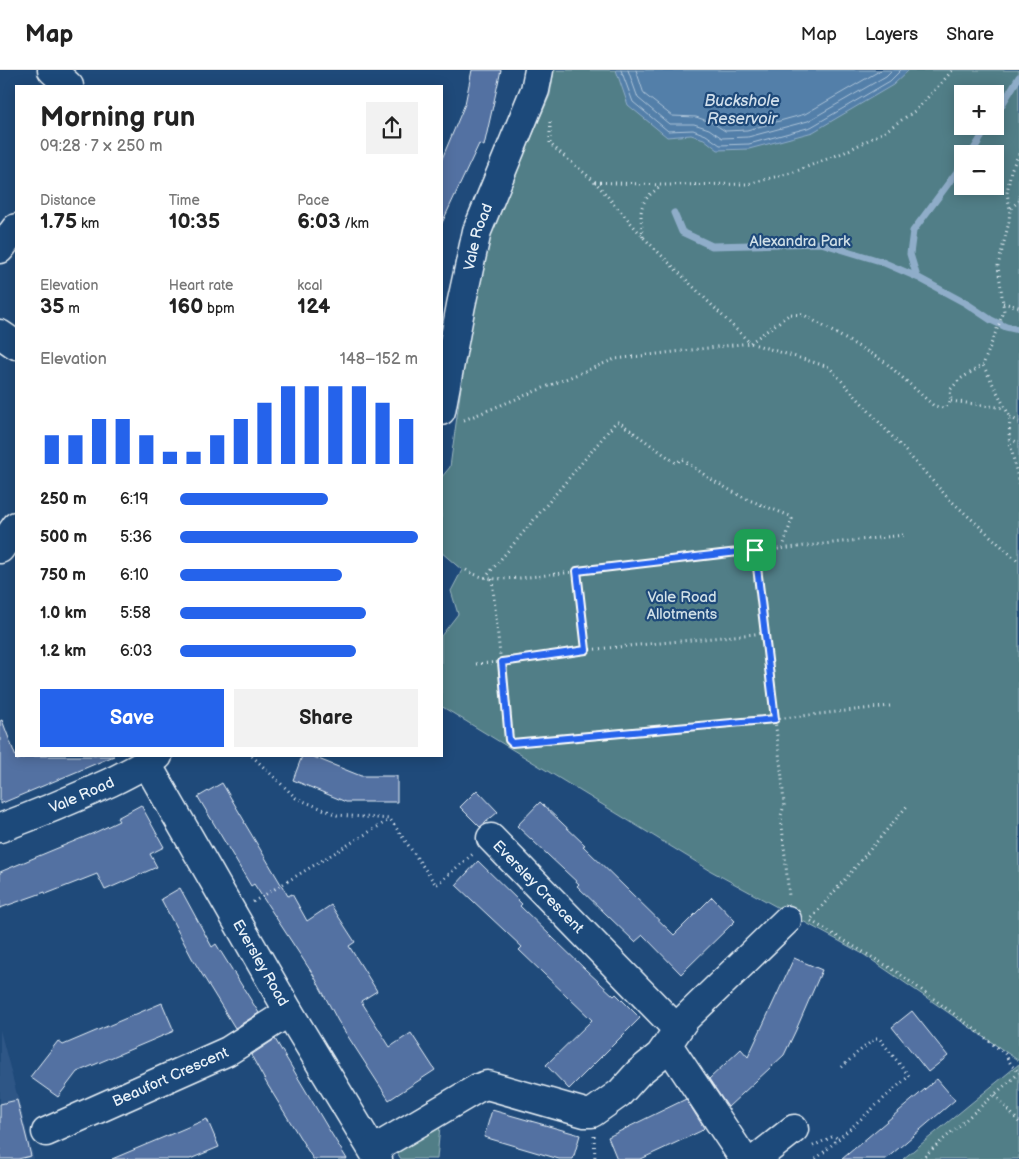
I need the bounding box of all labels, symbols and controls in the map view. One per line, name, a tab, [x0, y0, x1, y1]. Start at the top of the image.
text: Map	[25, 20, 73, 49]
text: Map	[801, 24, 837, 45]
text: Layers	[865, 24, 918, 45]
text: Share	[946, 24, 994, 45]
map controls	[954, 85, 1004, 195]
button: +	[954, 85, 1004, 135]
water label: Buckshole Reservoir	[704, 92, 780, 129]
text: Morning run	[40, 101, 195, 134]
button: share	[366, 102, 418, 154]
text: 09:28 · 7 × 250 m	[40, 137, 162, 156]
button: −	[954, 145, 1004, 195]
text: Distance	[40, 192, 96, 209]
text: Time	[169, 192, 200, 209]
text: Pace	[297, 192, 329, 209]
street label: Vale Road	[460, 201, 497, 272]
text: 1.75	[40, 209, 77, 234]
text: 10:35	[169, 209, 220, 234]
text: 6:03	[297, 209, 340, 234]
text: km	[77, 215, 99, 232]
text: /km	[340, 215, 369, 232]
park label: Alexandra Park	[750, 232, 851, 251]
text: Elevation	[40, 277, 98, 294]
text: Heart rate	[169, 277, 233, 294]
text: kcal	[297, 277, 322, 294]
text: 35	[40, 294, 64, 319]
text: 160	[169, 294, 203, 319]
text: 124	[297, 294, 330, 319]
text: m	[64, 300, 80, 317]
text: bpm	[203, 300, 235, 317]
text: Elevation	[40, 350, 107, 369]
text: 148–152 m	[340, 350, 418, 369]
text: 250 m	[40, 490, 87, 509]
text: 6:19	[120, 490, 148, 509]
text: 500 m	[40, 528, 87, 547]
text: 5:36	[120, 528, 152, 547]
pin	[734, 529, 776, 571]
icon: arrive	[741, 536, 769, 564]
text: 750 m	[40, 566, 86, 585]
text: 6:10	[120, 566, 149, 585]
park label: Vale Road Allotments	[647, 588, 718, 624]
text: 1.0 km	[40, 604, 87, 623]
text: 5:58	[120, 604, 151, 623]
text: 1.2 km	[40, 642, 86, 661]
text: 6:03	[120, 642, 152, 661]
button: Save	[40, 689, 224, 747]
button: Share	[234, 689, 418, 747]
street label: Vale Road	[46, 773, 117, 818]
street label: Eversley Crescent	[488, 836, 588, 938]
street label: Eversley Road	[228, 916, 293, 1010]
street label: Beaufort Crescent	[109, 1043, 232, 1111]

